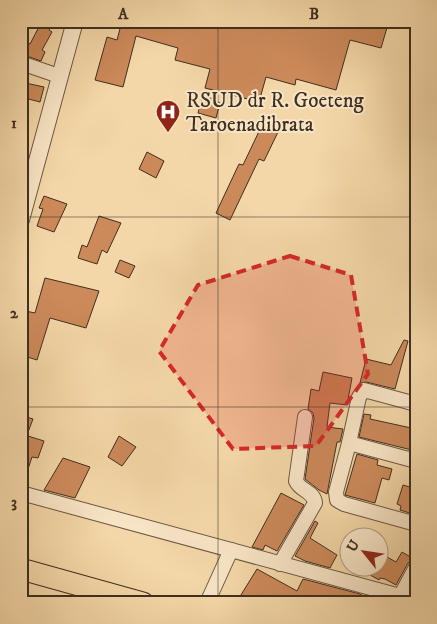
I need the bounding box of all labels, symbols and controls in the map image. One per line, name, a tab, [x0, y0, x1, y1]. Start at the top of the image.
text: A	[117, 4, 129, 24]
text: B	[309, 4, 319, 24]
place label: RSUD dr R. Goeteng Taroenadibrata	[186, 88, 365, 138]
hospital icon: RSUD dr R. Goeteng Taroenadibrata	[155, 99, 181, 133]
text: 1	[11, 113, 17, 133]
text: 2	[10, 303, 19, 323]
text: 3	[11, 492, 17, 512]
north arrow	[340, 526, 390, 576]
text: U	[343, 537, 364, 555]

